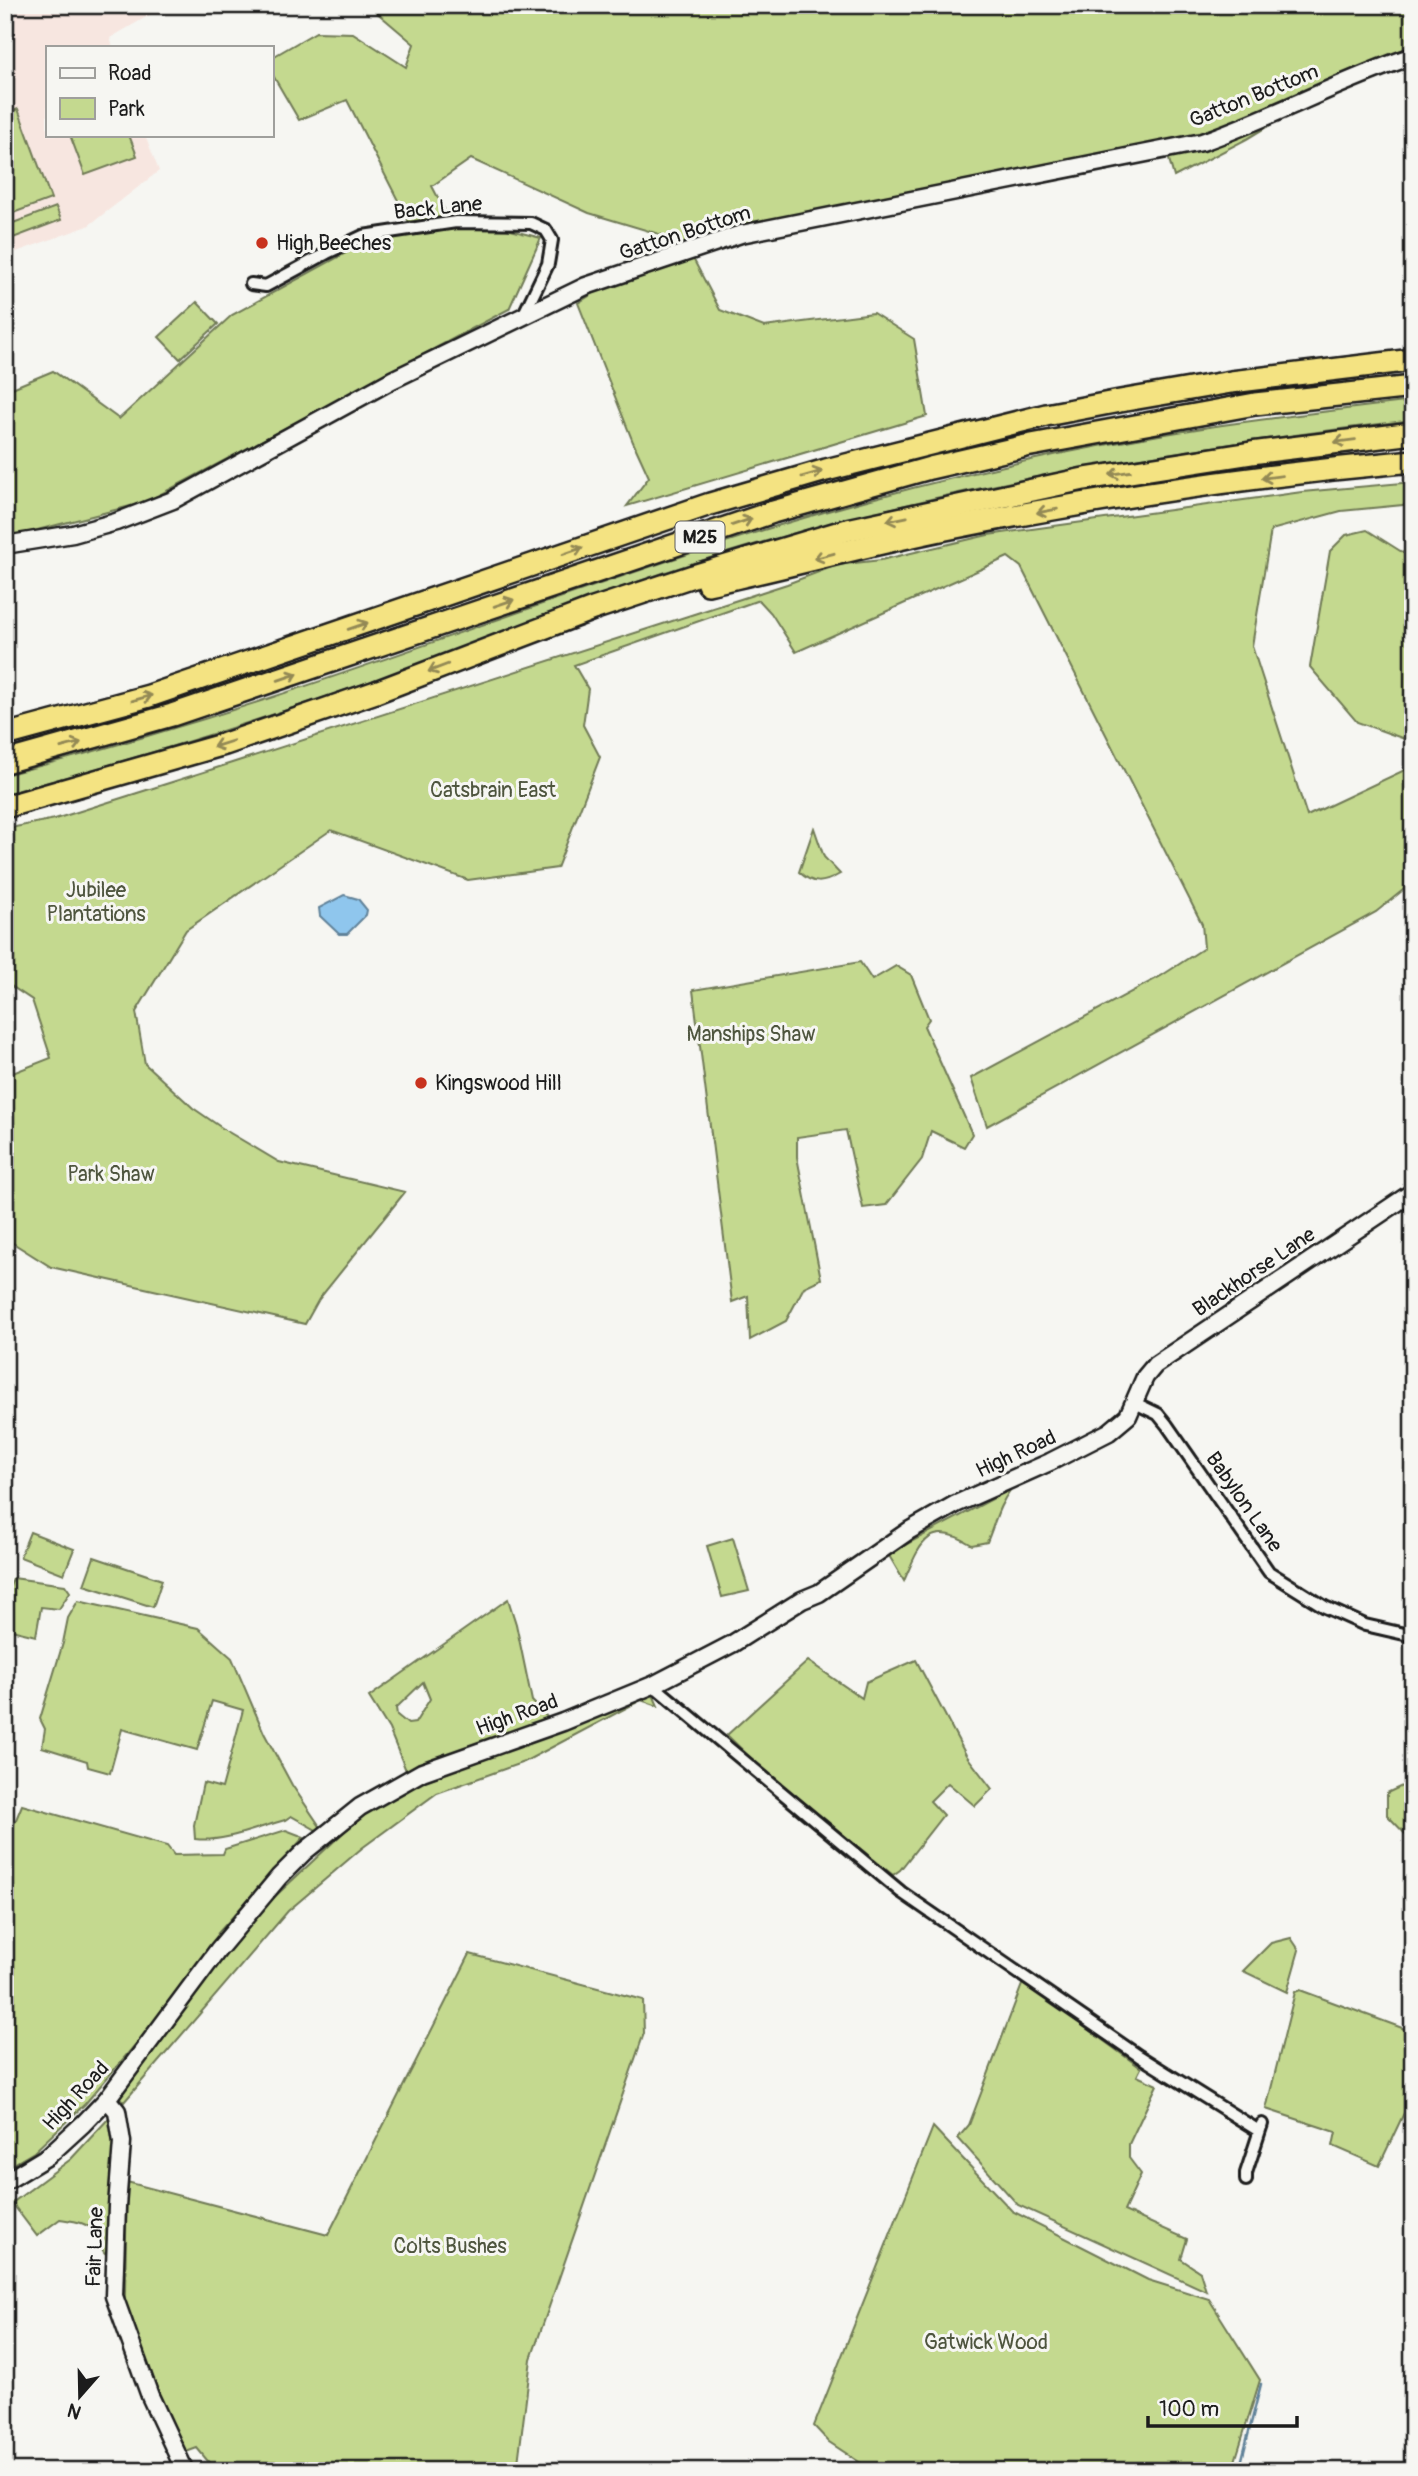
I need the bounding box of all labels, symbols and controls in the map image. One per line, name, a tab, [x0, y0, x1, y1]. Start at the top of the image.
legend	[46, 46, 273, 136]
street label: Gatton Bottom	[1185, 58, 1323, 134]
text: Road	[108, 60, 152, 87]
text: Park	[108, 96, 145, 123]
street label: Back Lane	[392, 190, 484, 226]
street label: Gatton Bottom	[616, 199, 754, 267]
place label: High Beeches	[276, 230, 392, 257]
marker: High Beeches	[254, 235, 270, 251]
one-way arrow	[1334, 435, 1357, 448]
one-way arrow	[801, 466, 823, 479]
one-way arrow	[1109, 467, 1132, 480]
one-way arrow	[1261, 470, 1284, 483]
one-way arrow	[1036, 505, 1059, 518]
one-way arrow	[886, 513, 909, 526]
one-way arrow	[731, 515, 753, 527]
road number: M25	[676, 522, 724, 552]
one-way arrow	[561, 544, 583, 556]
one-way arrow	[813, 550, 836, 563]
one-way arrow	[492, 596, 514, 609]
one-way arrow	[346, 619, 368, 631]
one-way arrow	[428, 663, 449, 676]
one-way arrow	[277, 670, 299, 682]
one-way arrow	[131, 690, 153, 703]
one-way arrow	[60, 738, 82, 751]
one-way arrow	[213, 739, 235, 751]
park label: Catsbrain East	[430, 777, 557, 804]
park label: Jubilee Plantations	[46, 877, 146, 928]
park label: Manships Shaw	[687, 1021, 815, 1048]
place label: Kingswood Hill	[435, 1070, 562, 1097]
marker: Kingswood Hill	[413, 1075, 429, 1091]
park label: Park Shaw	[67, 1161, 155, 1188]
street label: Blackhorse Lane	[1187, 1221, 1321, 1323]
street label: High Road	[971, 1424, 1061, 1484]
street label: Babylon Lane	[1199, 1446, 1289, 1558]
street label: High Road	[472, 1688, 562, 1742]
street label: High Road	[37, 2055, 115, 2137]
street label: Fair Lane	[80, 2206, 110, 2288]
park label: Colts Bushes	[393, 2233, 507, 2260]
park label: Gatwick Wood	[924, 2329, 1048, 2356]
north arrow	[46, 2360, 116, 2430]
scale bar	[1148, 2385, 1297, 2429]
text: 100 m	[1159, 2396, 1219, 2423]
text: N	[64, 2398, 85, 2425]

